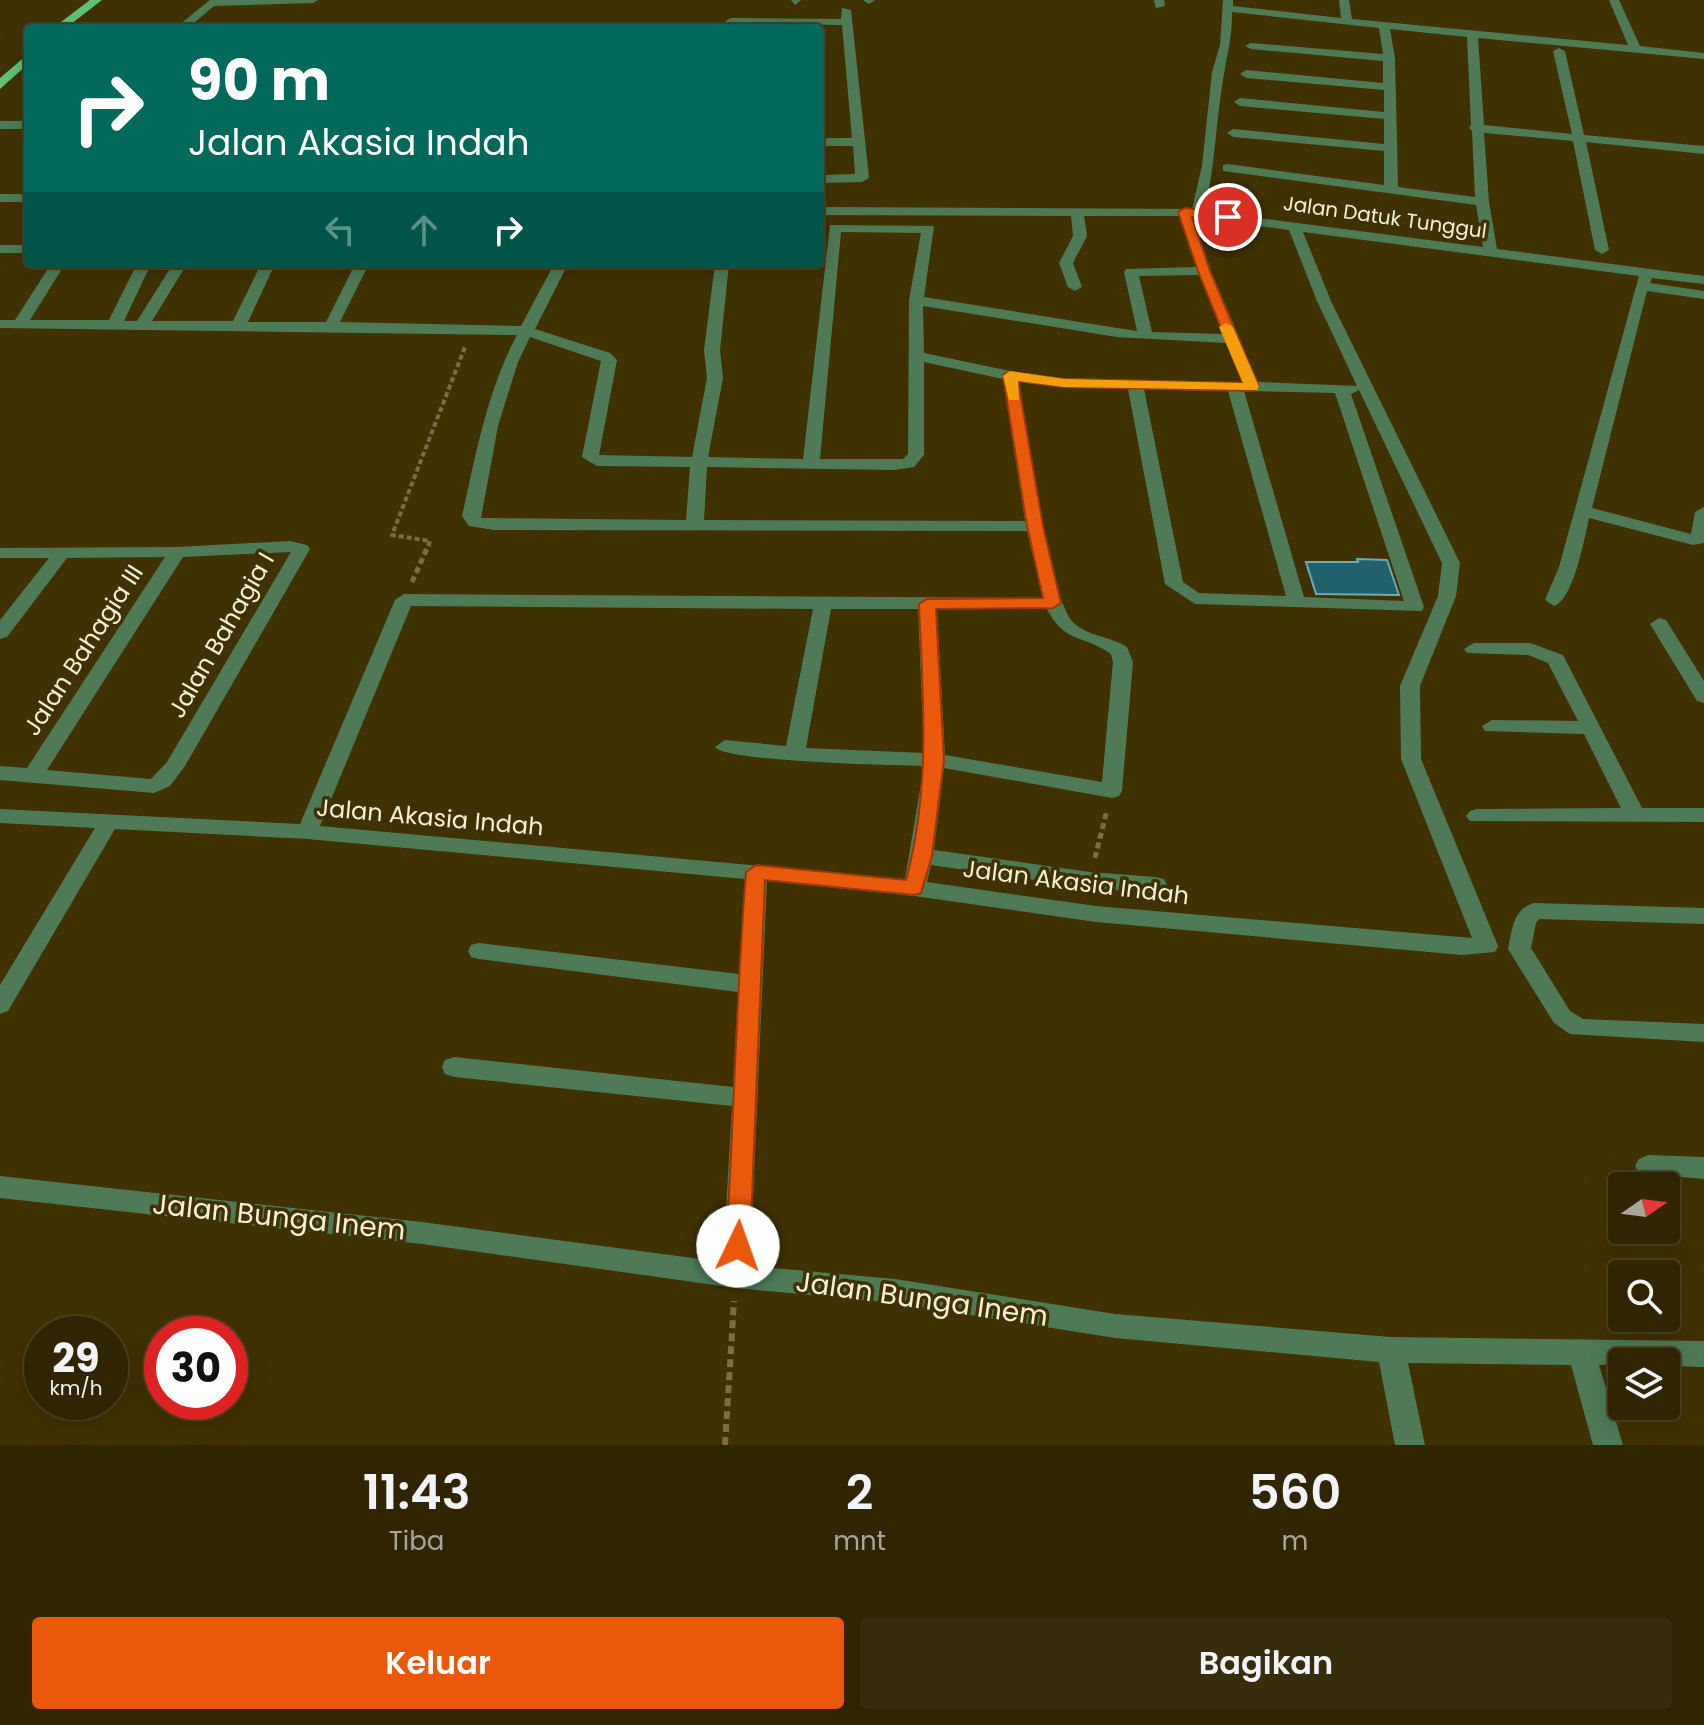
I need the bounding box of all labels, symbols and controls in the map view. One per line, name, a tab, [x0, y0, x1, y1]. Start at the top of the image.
text: 90 m	[188, 41, 330, 120]
icon: right	[56, 56, 160, 160]
text: Jalan Akasia Indah	[188, 117, 530, 168]
pin	[1194, 183, 1262, 251]
street label: Jalan Datuk Tunggul	[1281, 189, 1489, 245]
icon: arrive	[1206, 195, 1250, 239]
icon: left	[318, 208, 362, 252]
icon: ahead	[402, 208, 446, 252]
icon: right	[486, 208, 530, 252]
street label: Jalan Bahagia I	[160, 546, 282, 724]
street label: Jalan Bahagia III	[15, 558, 151, 742]
street label: Jalan Akasia Indah	[315, 791, 545, 843]
street label: Jalan Akasia Indah	[961, 852, 1191, 912]
north arrow	[1608, 1172, 1680, 1244]
map controls	[1608, 1172, 1680, 1420]
street label: Jalan Bunga Inem	[150, 1184, 408, 1250]
position arrow	[696, 1204, 780, 1288]
button: search	[1608, 1260, 1680, 1332]
street label: Jalan Bunga Inem	[793, 1262, 1051, 1336]
speed limit sign: 30	[144, 1316, 248, 1420]
text: 29	[52, 1330, 100, 1386]
button: layers	[1608, 1348, 1680, 1420]
text: km/h	[49, 1374, 103, 1402]
text: 11:43	[363, 1459, 471, 1526]
text: 2	[846, 1459, 873, 1526]
text: 560	[1249, 1459, 1341, 1526]
text: Tiba	[389, 1523, 444, 1559]
text: mnt	[833, 1523, 886, 1559]
text: m	[1282, 1523, 1308, 1559]
button: Keluar	[32, 1617, 844, 1709]
button: Bagikan	[860, 1617, 1672, 1709]

